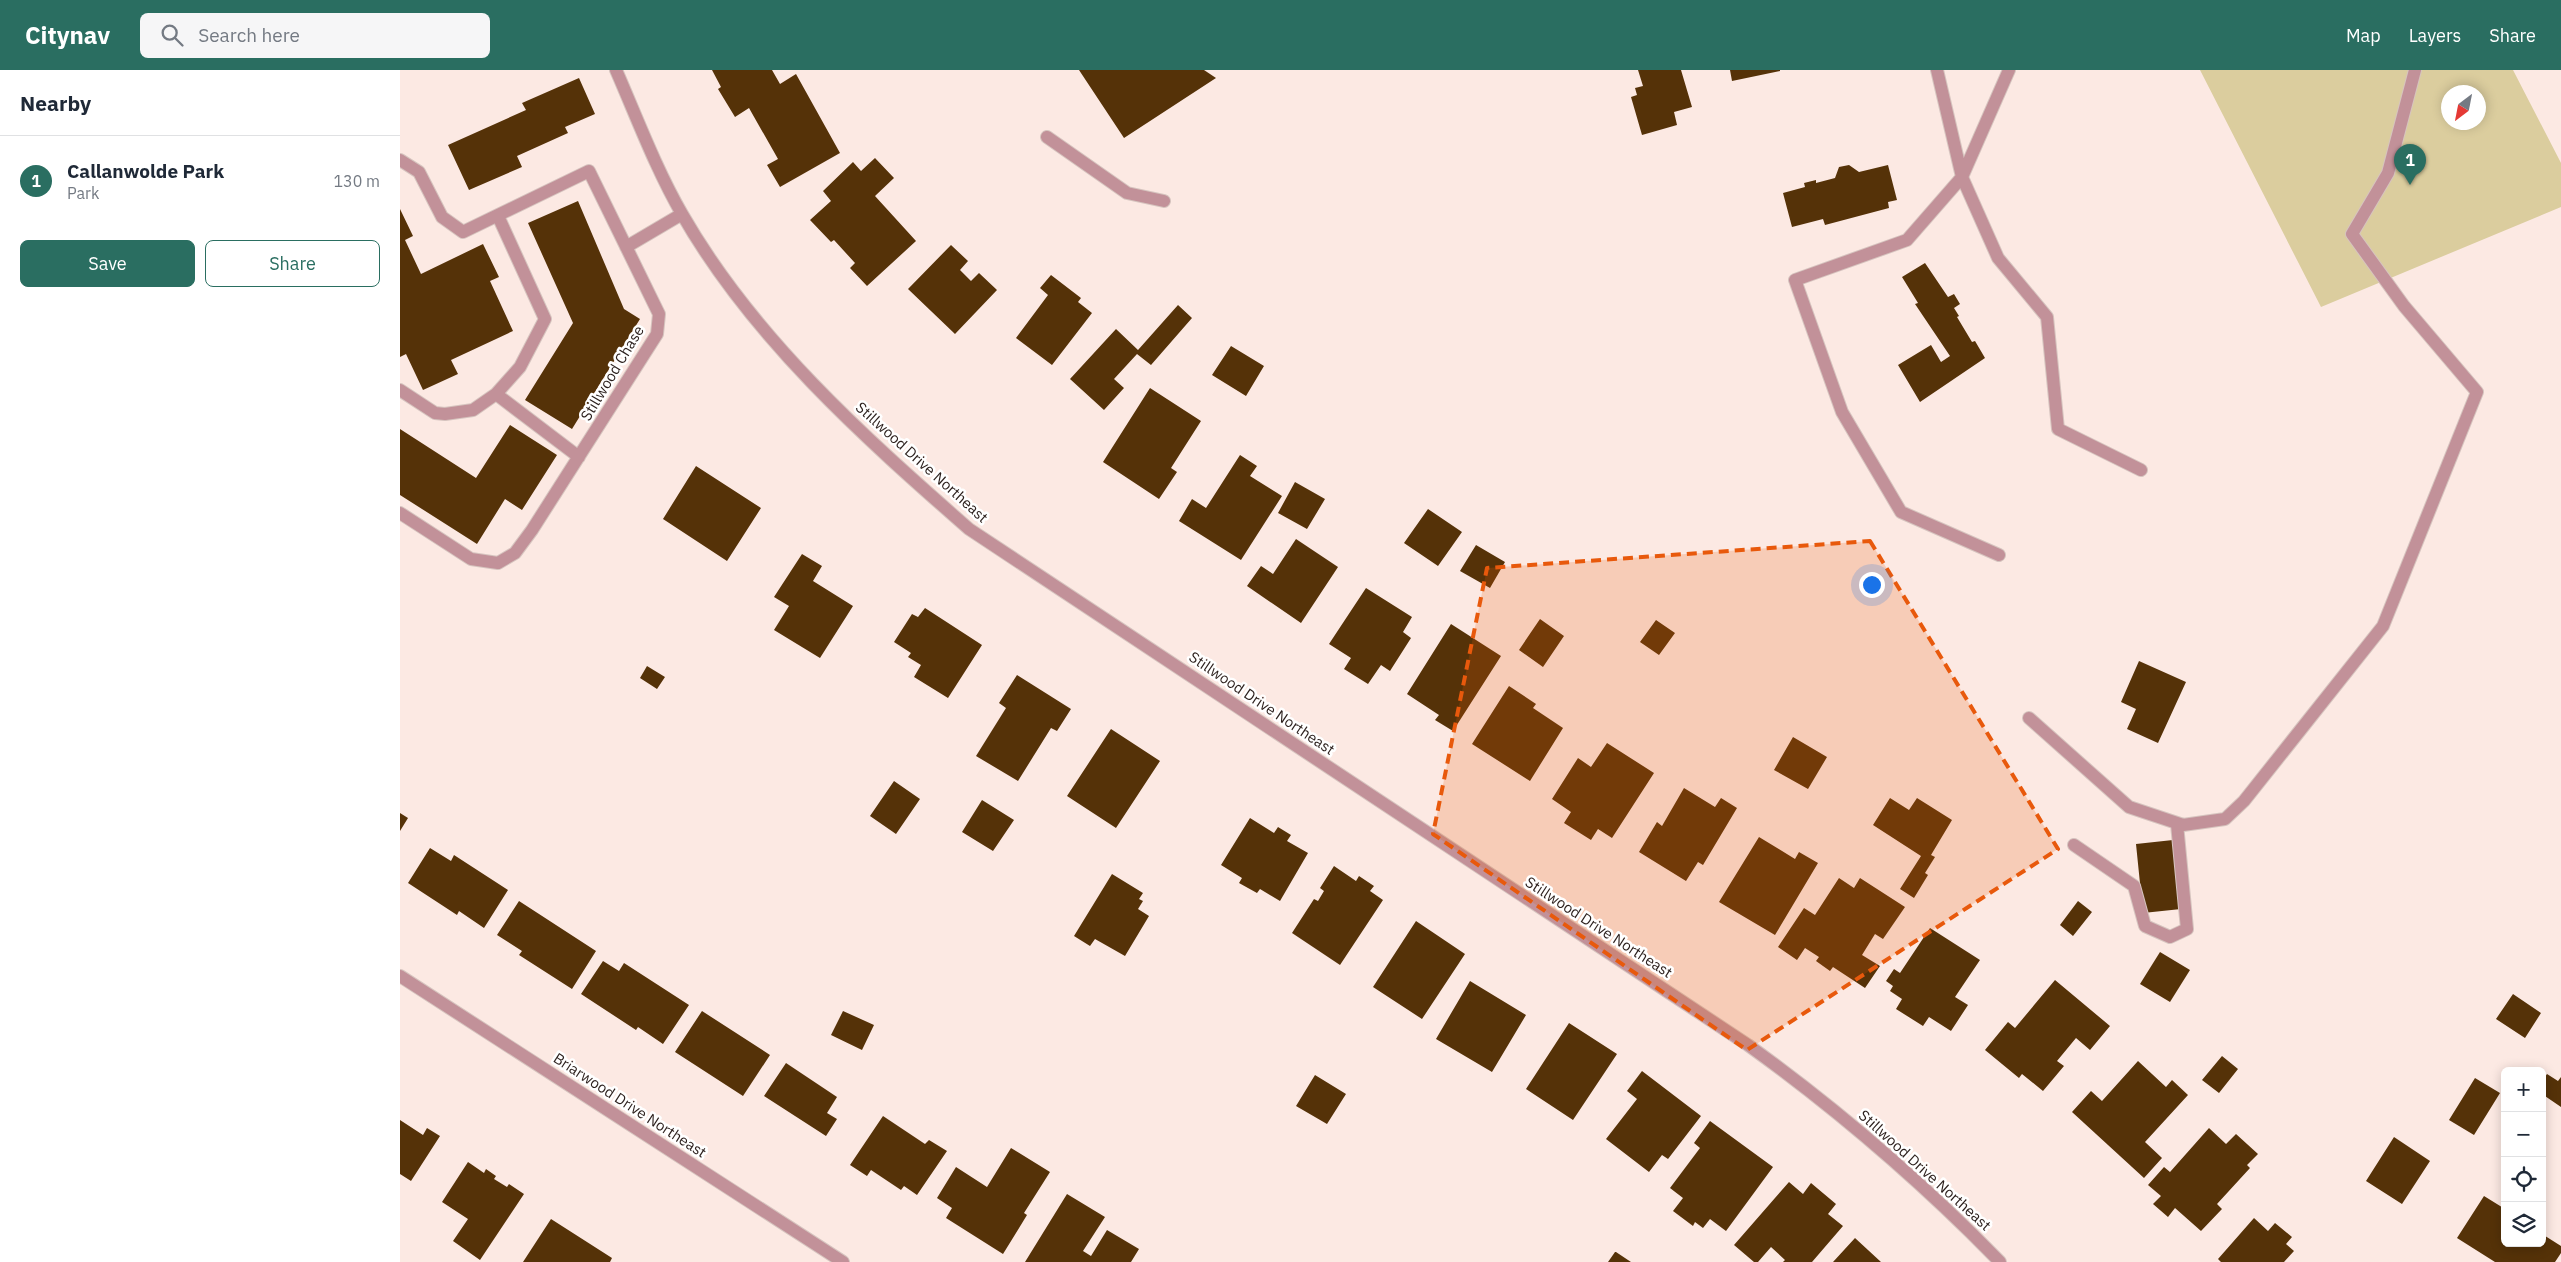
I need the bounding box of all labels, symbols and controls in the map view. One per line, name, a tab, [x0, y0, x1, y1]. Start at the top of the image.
search box	[140, 13, 490, 58]
text: Citynav	[25, 19, 110, 51]
icon: search	[158, 21, 186, 49]
text: Search here	[198, 23, 300, 47]
text: Map	[2346, 24, 2381, 47]
text: Layers	[2409, 24, 2461, 47]
text: Share	[2489, 24, 2536, 47]
north arrow	[2441, 85, 2486, 130]
text: Nearby	[20, 89, 91, 117]
pin: 1	[2394, 144, 2426, 185]
text: Callanwolde Park	[67, 159, 224, 183]
text: 1	[31, 171, 41, 191]
text: 130 m	[333, 171, 380, 191]
text: Park	[67, 183, 99, 203]
button: Save	[20, 240, 195, 287]
button: Share	[205, 240, 380, 287]
street label: Stillwood Chase	[576, 322, 648, 424]
street label: Stillwood Drive Northeast	[852, 398, 992, 526]
your location	[1859, 572, 1885, 598]
street label: Stillwood Drive Northeast	[1186, 647, 1338, 759]
street label: Stillwood Drive Northeast	[1522, 872, 1676, 982]
street label: Briarwood Drive Northeast	[550, 1048, 710, 1162]
map controls	[2501, 1067, 2546, 1247]
button: +	[2501, 1067, 2546, 1112]
street label: Stillwood Drive Northeast	[1855, 1106, 1995, 1234]
button: −	[2501, 1112, 2546, 1157]
button: locate	[2501, 1157, 2546, 1202]
button: layers	[2501, 1202, 2546, 1247]

